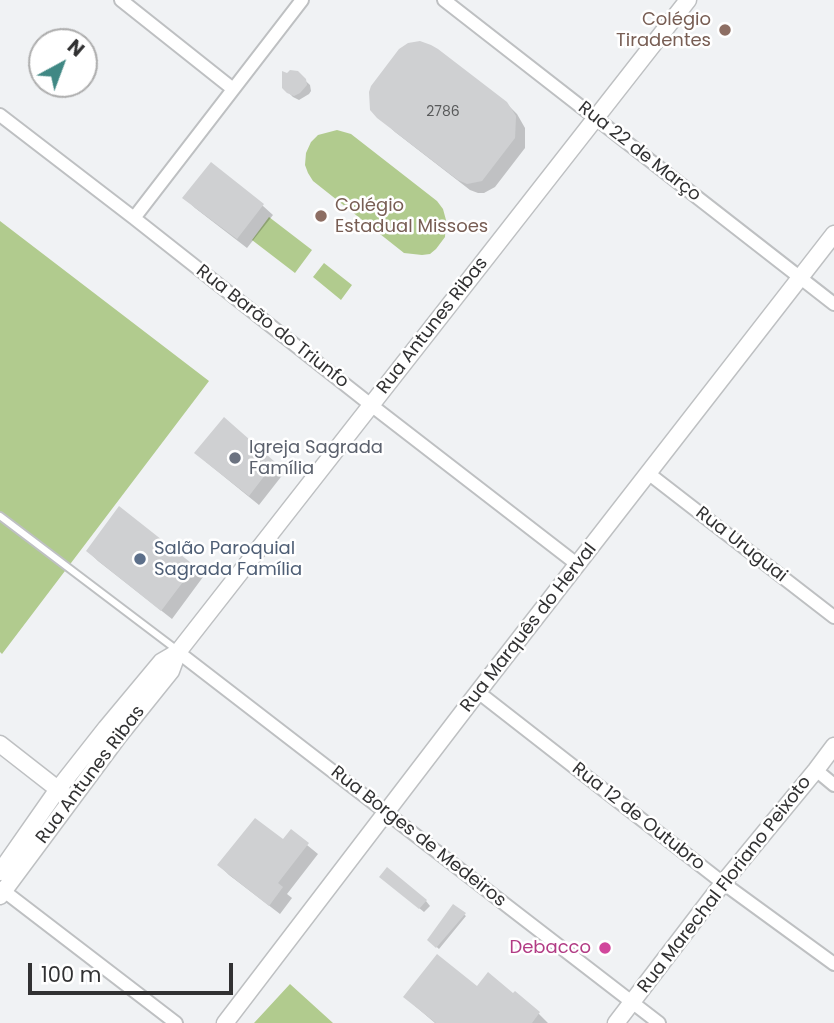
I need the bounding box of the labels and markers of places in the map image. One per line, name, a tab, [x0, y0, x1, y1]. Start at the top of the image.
place label: Colégio Tiradentes	[616, 9, 711, 52]
marker: Colégio Tiradentes	[717, 22, 733, 38]
place label: Colégio Estadual Missoes	[335, 195, 488, 238]
marker: Colégio Estadual Missoes	[313, 208, 329, 224]
place label: Igreja Sagrada Família	[249, 437, 383, 480]
marker: Igreja Sagrada Família	[227, 450, 243, 466]
place label: Salão Paroquial Sagrada Família	[154, 538, 302, 580]
marker: Salão Paroquial Sagrada Família	[132, 551, 148, 567]
place label: Debacco	[509, 937, 591, 959]
marker: Debacco	[597, 940, 613, 956]

